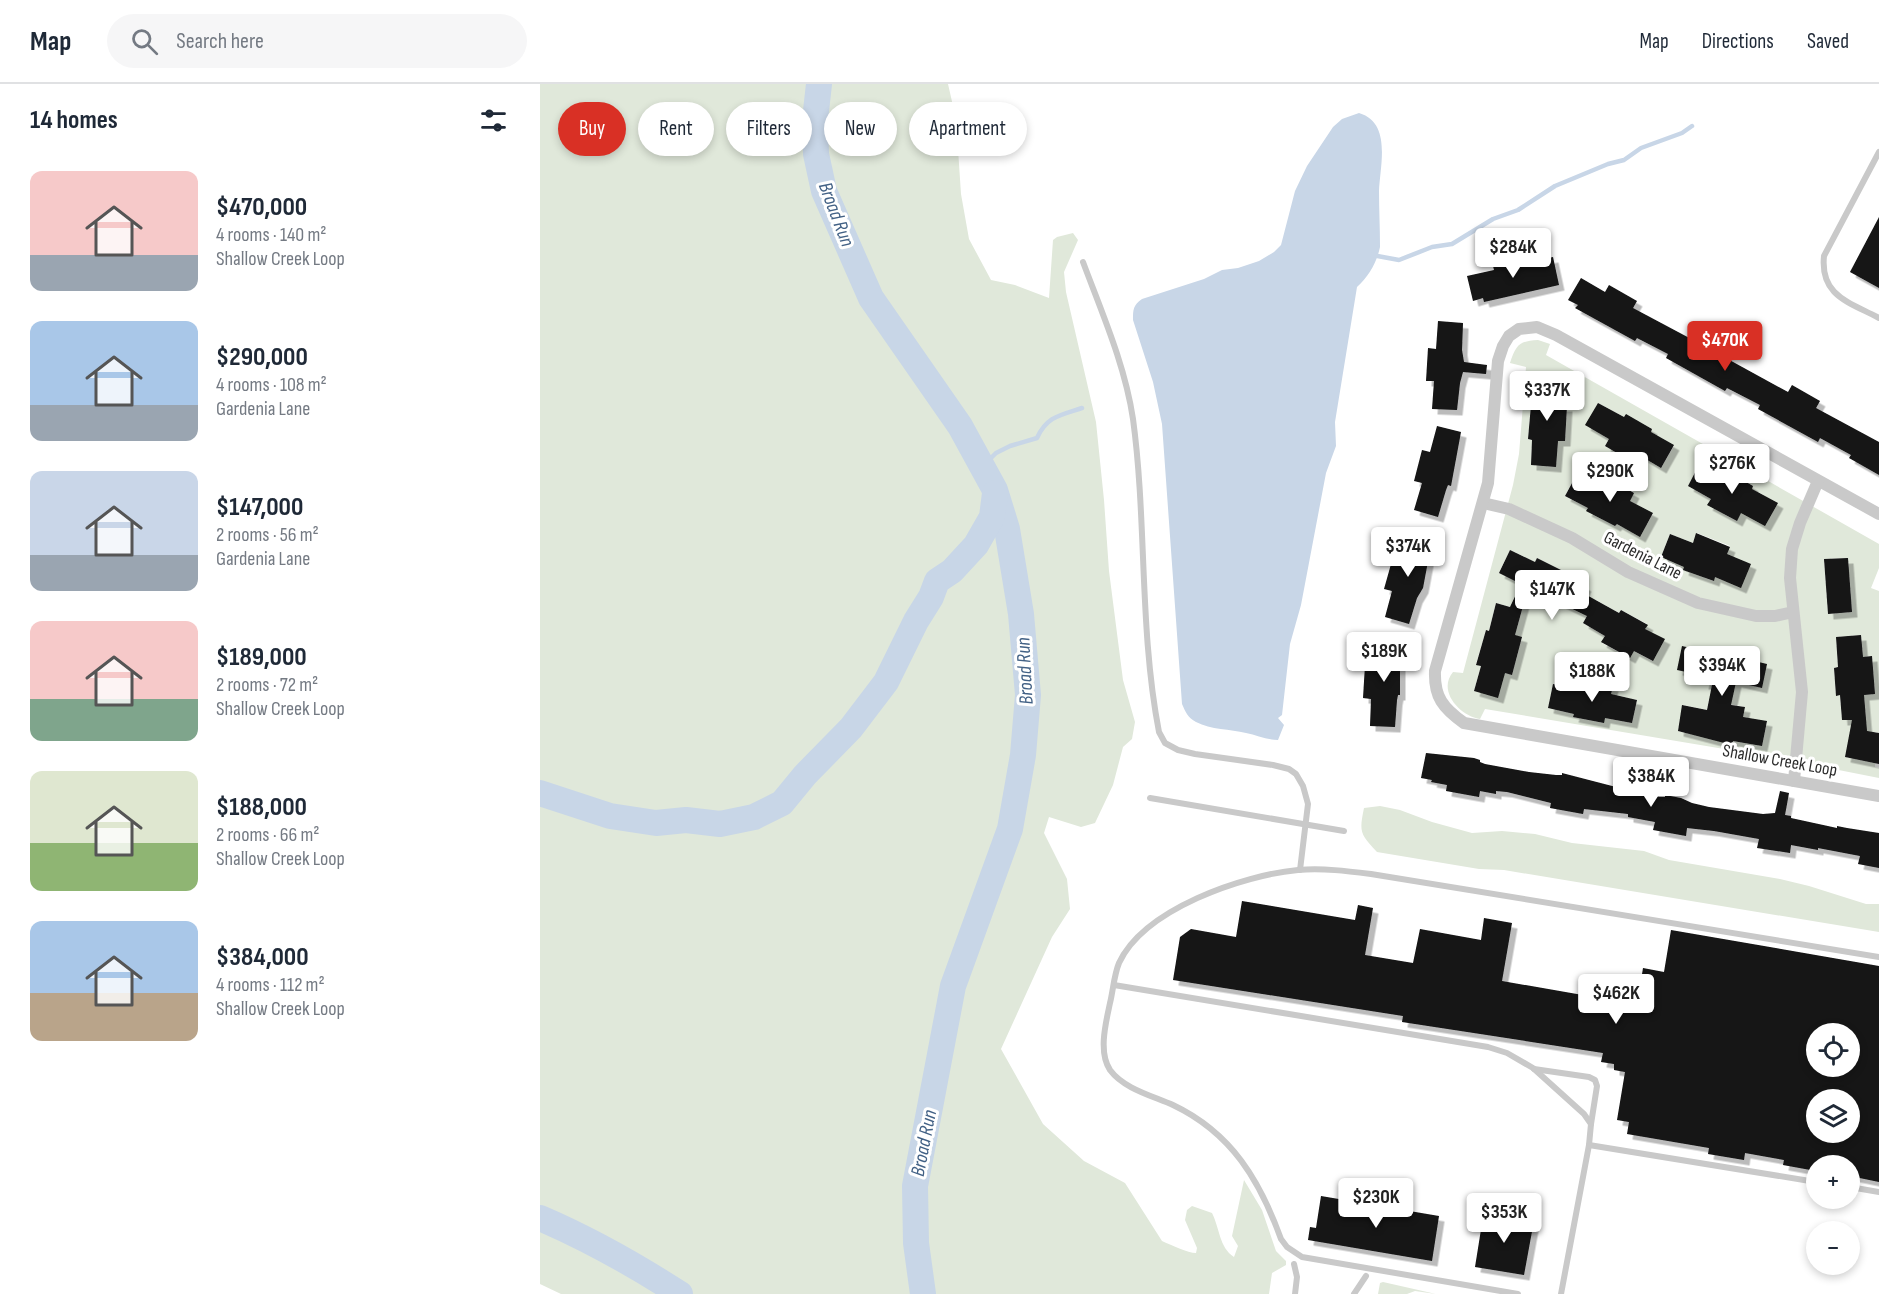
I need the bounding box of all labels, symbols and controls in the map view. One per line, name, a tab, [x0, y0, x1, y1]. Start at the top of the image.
search box	[107, 14, 527, 68]
text: Map	[30, 25, 71, 58]
icon: search	[128, 25, 161, 58]
text: Search here	[176, 28, 264, 55]
text: Map	[1639, 29, 1669, 54]
text: Directions	[1702, 29, 1774, 54]
text: Saved	[1807, 29, 1849, 54]
chip: Buy	[558, 102, 626, 156]
chip: Rent	[638, 102, 714, 156]
chip: Filters	[726, 102, 812, 156]
chip: New	[824, 102, 897, 156]
chip: Apartment	[909, 102, 1027, 156]
icon: filters	[477, 104, 510, 137]
text: 14 homes	[30, 105, 118, 136]
water label: Broad Run	[813, 179, 859, 250]
text: $470,000	[216, 192, 307, 223]
icon: home	[78, 195, 150, 267]
text: 4 rooms · 140 m²	[216, 223, 326, 247]
pin: $284K	[1471, 228, 1555, 279]
text: $284K	[1489, 235, 1537, 259]
text: Shallow Creek Loop	[216, 247, 345, 271]
pin: $470K	[1683, 321, 1767, 372]
text: $470K	[1701, 328, 1749, 352]
text: $290,000	[216, 342, 308, 373]
icon: home	[78, 345, 150, 417]
pin: $337K	[1505, 371, 1589, 422]
text: 4 rooms · 108 m²	[216, 373, 327, 397]
text: $337K	[1524, 378, 1570, 402]
text: Gardenia Lane	[216, 397, 310, 421]
pin: $276K	[1690, 444, 1774, 495]
text: $276K	[1709, 451, 1755, 475]
pin: $290K	[1568, 452, 1652, 503]
text: $290K	[1586, 459, 1634, 483]
text: $147,000	[216, 492, 303, 523]
icon: home	[78, 495, 150, 567]
text: 2 rooms · 56 m²	[216, 523, 319, 547]
pin: $374K	[1366, 527, 1450, 578]
street label: Gardenia Lane	[1600, 527, 1685, 584]
text: $374K	[1385, 534, 1431, 558]
text: Gardenia Lane	[216, 547, 310, 571]
pin: $147K	[1510, 570, 1594, 621]
text: $147K	[1529, 577, 1575, 601]
pin: $189K	[1342, 632, 1426, 683]
water label: Broad Run	[1011, 637, 1039, 705]
text: $189K	[1361, 639, 1407, 663]
text: $189,000	[216, 642, 307, 673]
icon: home	[78, 645, 150, 717]
pin: $394K	[1680, 646, 1764, 697]
pin: $188K	[1550, 652, 1634, 703]
text: $394K	[1698, 653, 1746, 677]
text: $188K	[1569, 659, 1615, 683]
text: 2 rooms · 72 m²	[216, 673, 318, 697]
text: Shallow Creek Loop	[216, 697, 345, 721]
street label: Shallow Creek Loop	[1721, 740, 1839, 781]
pin: $384K	[1609, 757, 1693, 808]
text: $384K	[1627, 764, 1675, 788]
text: $188,000	[216, 792, 307, 823]
icon: home	[78, 795, 150, 867]
text: 2 rooms · 66 m²	[216, 823, 320, 847]
text: Shallow Creek Loop	[216, 847, 345, 871]
text: $384,000	[216, 942, 309, 973]
icon: home	[78, 945, 150, 1017]
text: 4 rooms · 112 m²	[216, 973, 325, 997]
pin: $462K	[1574, 974, 1658, 1025]
text: $462K	[1592, 981, 1640, 1005]
text: Shallow Creek Loop	[216, 997, 345, 1021]
map controls	[1806, 1023, 1860, 1275]
button: locate	[1806, 1023, 1860, 1077]
button: layers	[1806, 1089, 1860, 1143]
water label: Broad Run	[906, 1108, 942, 1178]
button: +	[1806, 1155, 1860, 1209]
pin: $230K	[1334, 1178, 1418, 1229]
text: $230K	[1352, 1185, 1400, 1209]
pin: $353K	[1462, 1193, 1546, 1244]
text: $353K	[1481, 1200, 1527, 1224]
button: −	[1806, 1221, 1860, 1275]

